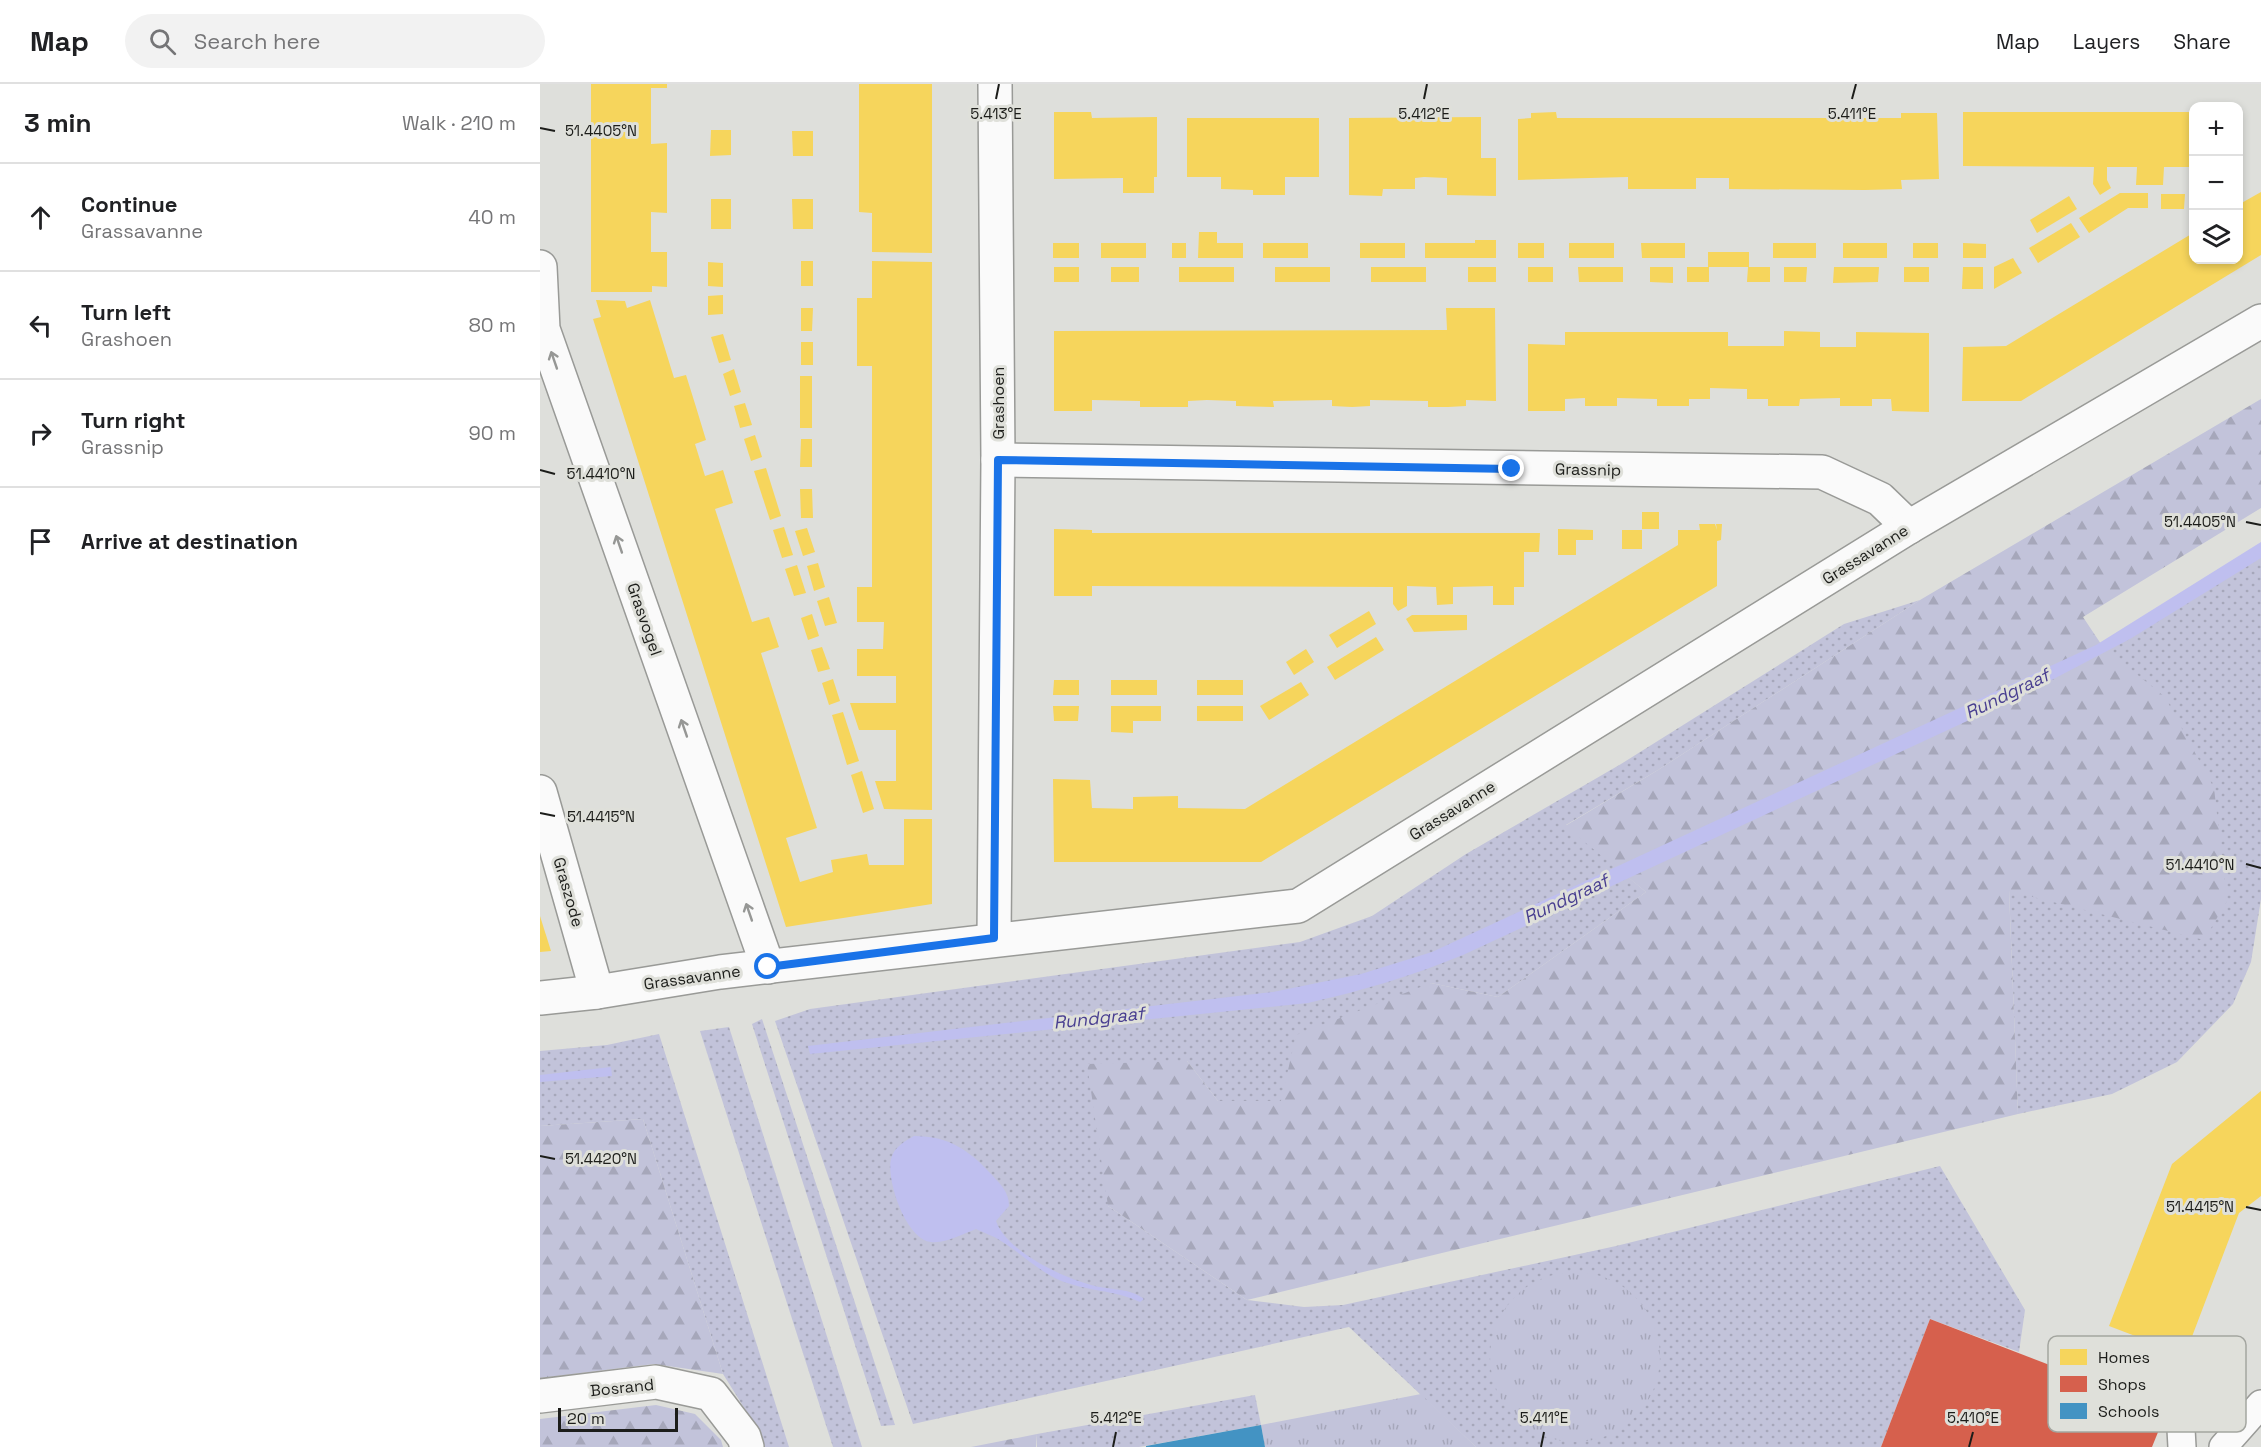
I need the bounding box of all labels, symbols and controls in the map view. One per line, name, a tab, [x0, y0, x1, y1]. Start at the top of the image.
search box	[125, 14, 545, 68]
text: Map	[30, 23, 89, 59]
icon: search	[146, 25, 179, 58]
text: Search here	[194, 27, 321, 55]
text: Map	[1996, 28, 2040, 55]
text: Layers	[2073, 28, 2140, 55]
text: Share	[2173, 28, 2231, 55]
map controls	[2189, 102, 2243, 264]
button: +	[2189, 102, 2243, 156]
text: 5.413°E	[970, 104, 1022, 123]
text: 5.412°E	[1398, 104, 1450, 123]
text: 5.411°E	[1828, 104, 1876, 123]
text: 3 min	[24, 106, 92, 140]
text: Walk · 210 m	[402, 110, 516, 136]
text: 51.4405°N	[565, 121, 637, 140]
button: −	[2189, 156, 2243, 210]
text: Continue	[81, 190, 177, 218]
icon: ahead	[24, 201, 57, 234]
text: 40 m	[468, 204, 516, 230]
button: layers	[2189, 210, 2243, 264]
text: Grassavanne	[81, 218, 203, 244]
text: Turn left	[81, 298, 171, 326]
icon: left	[24, 309, 57, 342]
text: 80 m	[468, 312, 516, 338]
text: Grashoen	[81, 326, 172, 352]
one-way arrow	[548, 351, 559, 370]
street label: Grashoen	[988, 367, 1009, 439]
text: Turn right	[81, 406, 186, 434]
icon: right	[24, 417, 57, 450]
text: 90 m	[469, 420, 516, 446]
text: Grassnip	[81, 434, 164, 460]
route end	[1498, 455, 1524, 481]
street label: Grassnip	[1555, 458, 1621, 481]
text: 51.4410°N	[567, 464, 635, 483]
text: 51.4405°N	[2164, 512, 2236, 531]
street label: Grassavanne	[1818, 520, 1912, 589]
icon: arrive	[24, 525, 57, 558]
text: Arrive at destination	[81, 527, 298, 555]
one-way arrow	[613, 535, 624, 554]
street label: Grasvogel	[622, 580, 667, 658]
water label: Rundgraaf	[1961, 662, 2056, 724]
one-way arrow	[678, 719, 689, 738]
street label: Grassavanne	[1405, 776, 1499, 845]
text: 51.4415°N	[567, 807, 635, 826]
street label: Graszode	[549, 855, 588, 929]
text: 51.4410°N	[2166, 855, 2234, 874]
water label: Rundgraaf	[1520, 868, 1615, 928]
one-way arrow	[742, 903, 753, 922]
route start	[754, 953, 780, 979]
street label: Grassavanne	[642, 960, 742, 995]
water label: Rundgraaf	[1052, 1001, 1148, 1034]
text: 51.4420°N	[565, 1149, 637, 1168]
text: 51.4415°N	[2166, 1197, 2234, 1216]
legend	[2048, 1336, 2246, 1432]
text: Homes	[2098, 1347, 2150, 1368]
street label: Bosrand	[589, 1374, 655, 1401]
text: Shops	[2098, 1374, 2146, 1395]
text: Schools	[2098, 1401, 2159, 1422]
scale bar	[558, 1405, 678, 1432]
text: 20 m	[567, 1408, 605, 1429]
text: 5.412°E	[1090, 1408, 1142, 1427]
text: 5.411°E	[1520, 1408, 1568, 1427]
text: 5.410°E	[1947, 1408, 1999, 1427]

